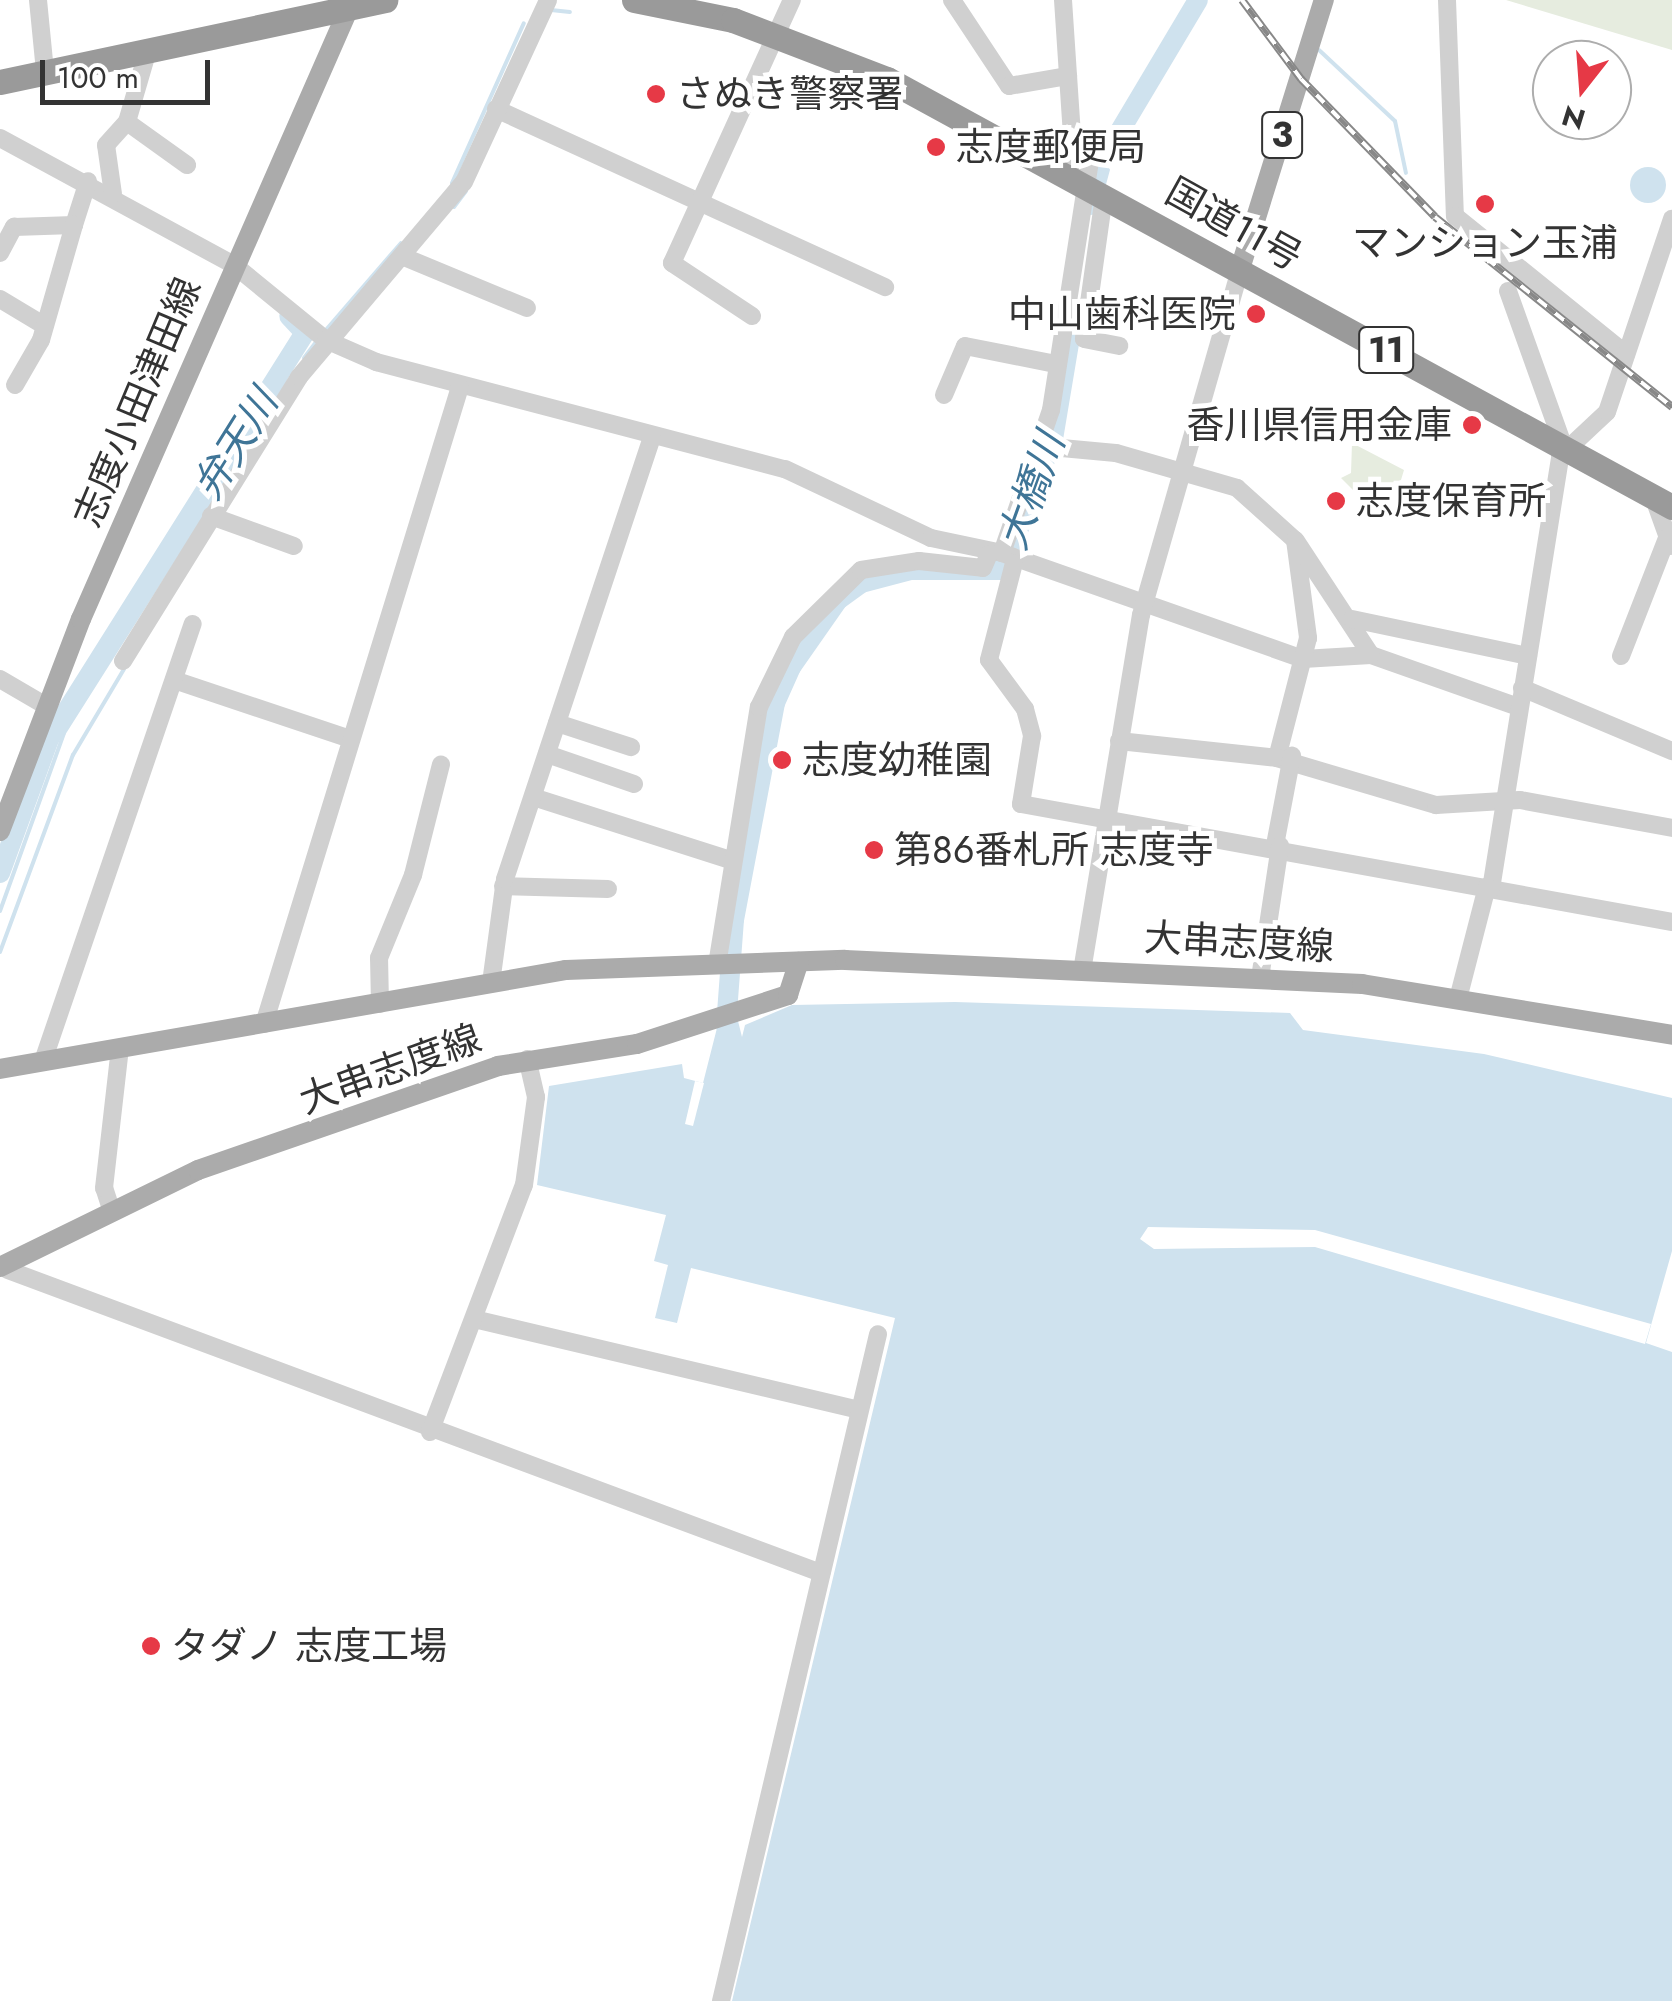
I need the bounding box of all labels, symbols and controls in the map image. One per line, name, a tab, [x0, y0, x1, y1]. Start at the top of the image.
scale bar	[45, 40, 215, 102]
north arrow	[1532, 40, 1632, 140]
text: 100 m	[57, 56, 139, 99]
place label: さぬき警察署	[676, 71, 904, 117]
marker: さぬき警察署	[645, 83, 667, 105]
text: N	[1557, 94, 1590, 140]
road number: 3	[1260, 105, 1304, 165]
place label: 志度郵便局	[956, 124, 1146, 170]
marker: 志度郵便局	[925, 136, 947, 158]
street label: 国道11号	[1158, 168, 1310, 280]
marker: マンション玉浦	[1474, 193, 1496, 215]
place label: マンション玉浦	[1352, 220, 1618, 266]
street label: 志度小田津田線	[64, 271, 210, 533]
place label: 中山歯科医院	[1008, 291, 1236, 337]
marker: 中山歯科医院	[1245, 303, 1267, 325]
road number: 11	[1356, 320, 1416, 380]
water label: 弁天川	[183, 380, 287, 508]
place label: 香川県信用金庫	[1186, 402, 1452, 448]
marker: 香川県信用金庫	[1461, 414, 1483, 436]
water label: 大橋川	[988, 426, 1074, 556]
place label: 志度保育所	[1356, 478, 1546, 524]
marker: 志度保育所	[1325, 490, 1347, 512]
place label: 志度幼稚園	[802, 737, 992, 783]
marker: 志度幼稚園	[771, 749, 793, 771]
place label: 第86番札所 志度寺	[894, 827, 1214, 873]
marker: 第86番札所 志度寺	[863, 839, 885, 861]
street label: 大串志度線	[1143, 914, 1335, 970]
street label: 大串志度線	[293, 1015, 487, 1123]
place label: タダノ 志度工場	[171, 1623, 448, 1669]
marker: タダノ 志度工場	[140, 1635, 162, 1657]

